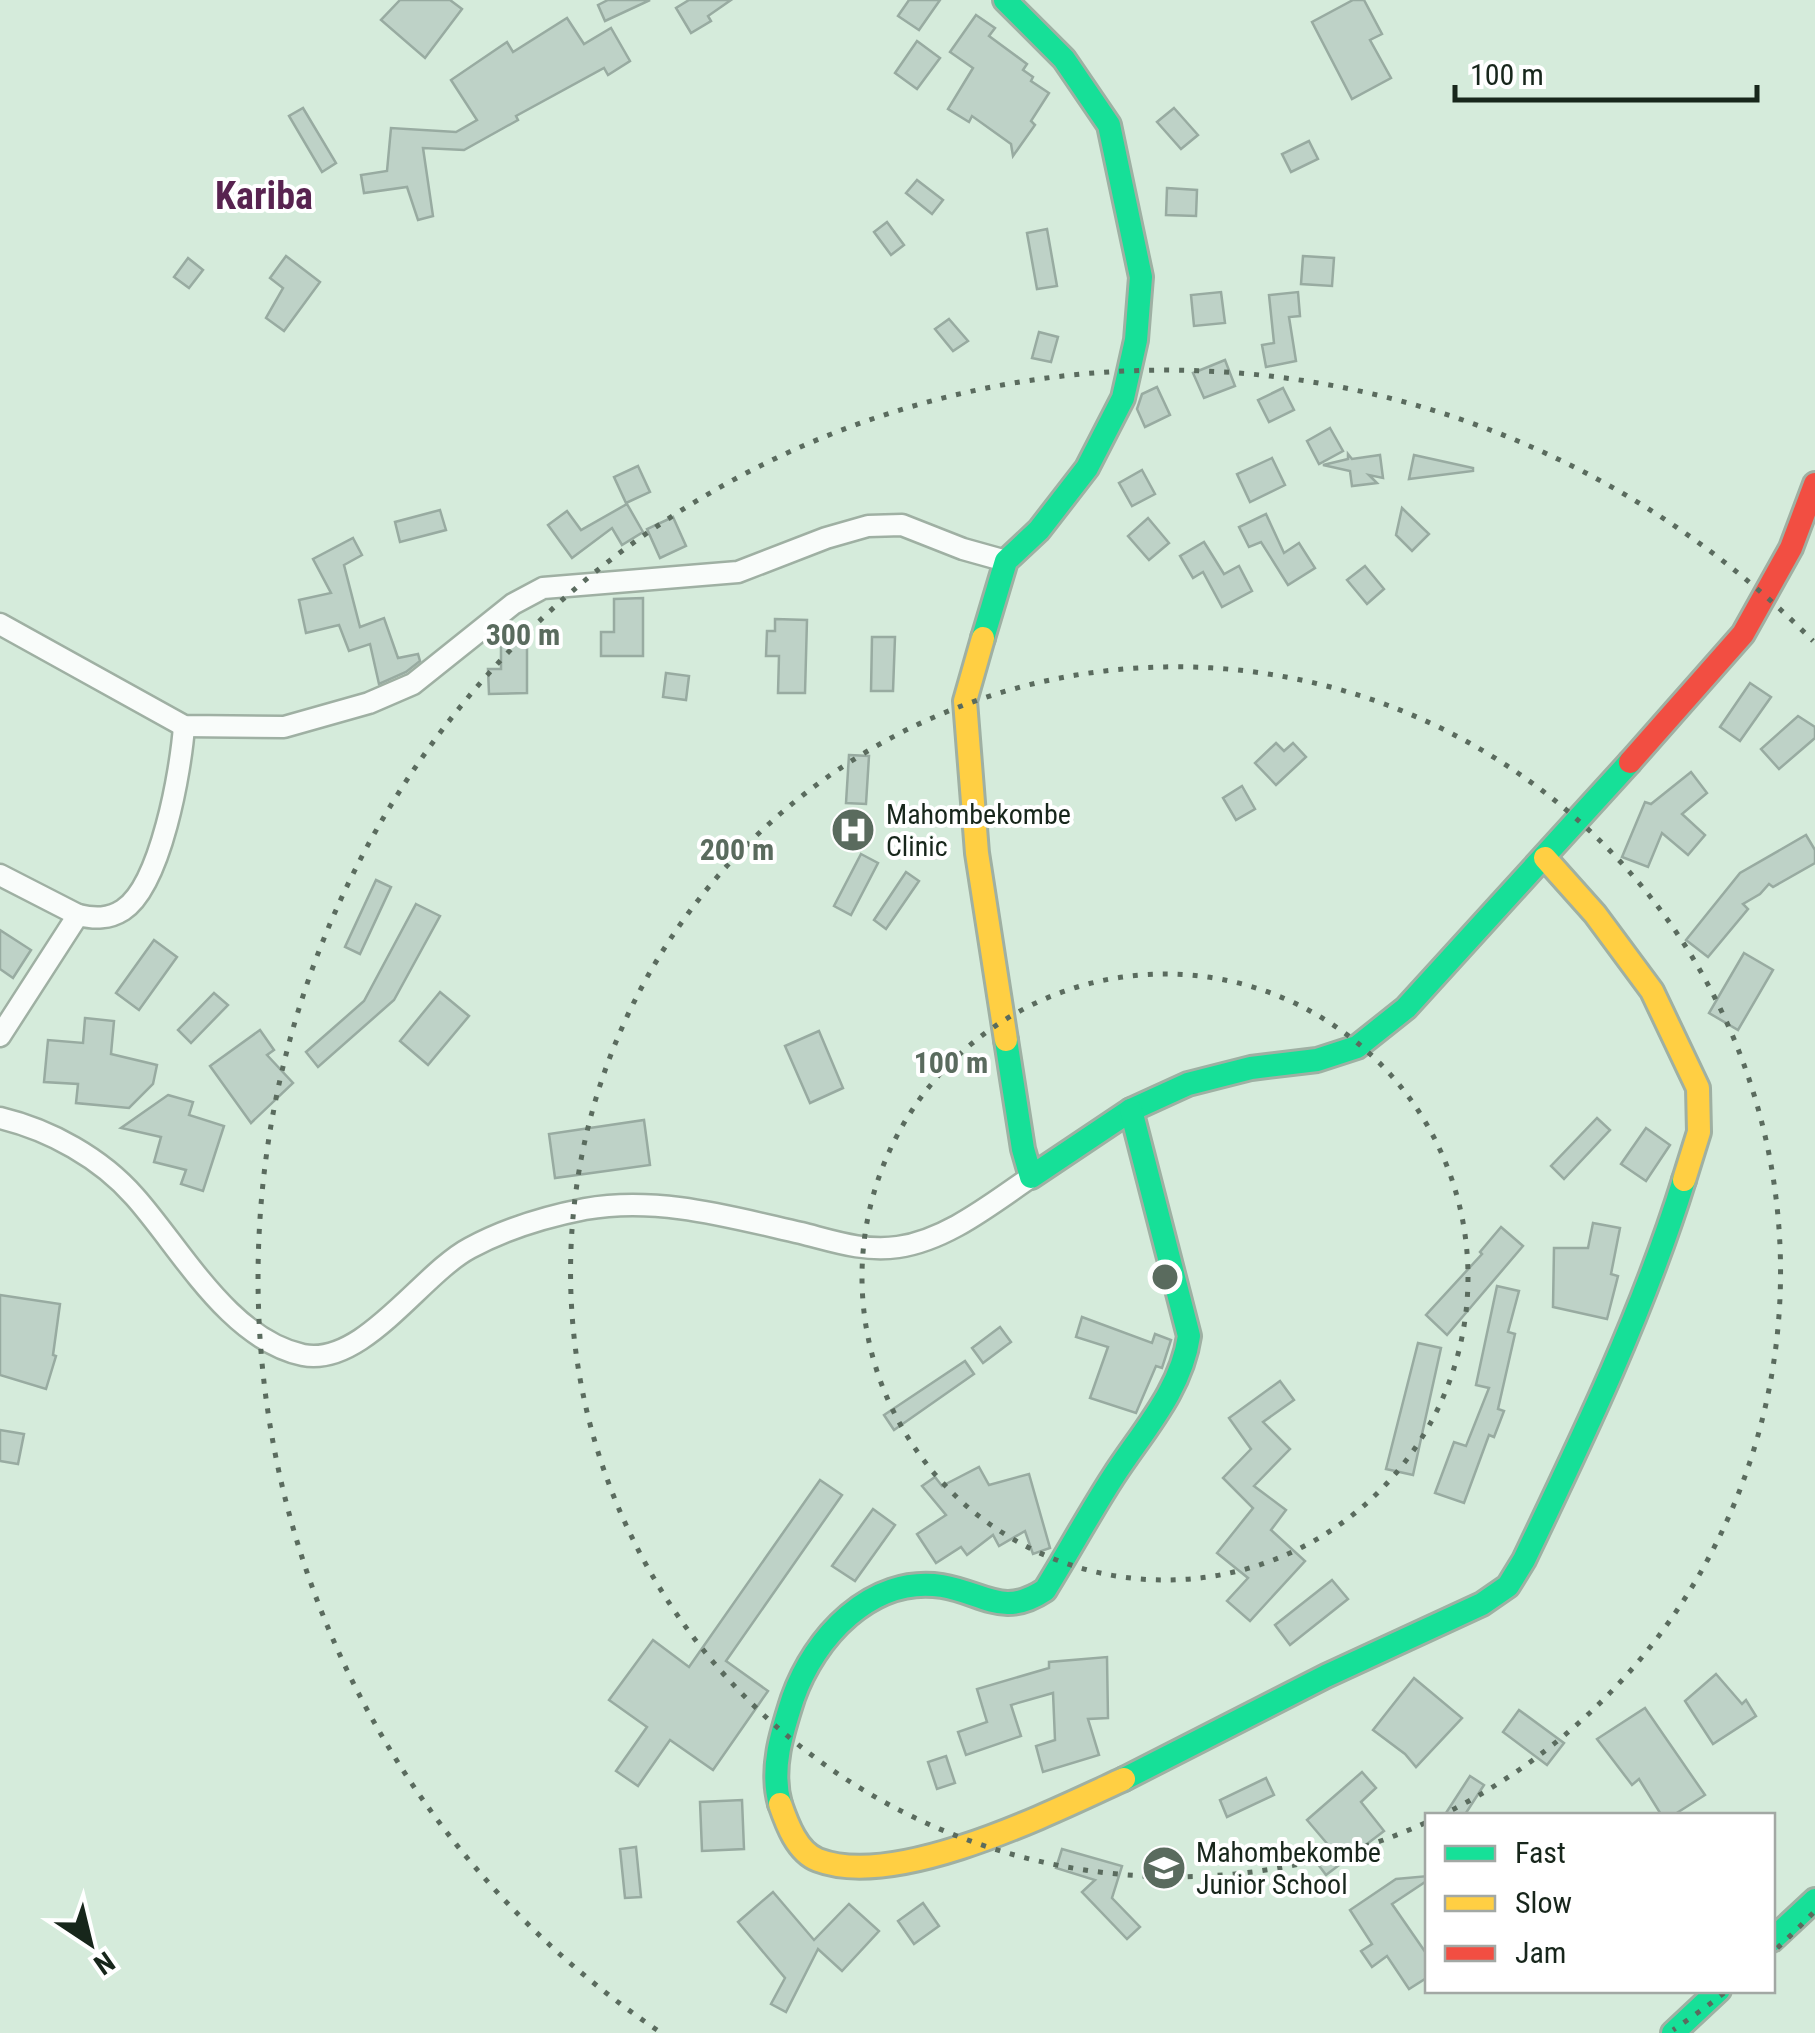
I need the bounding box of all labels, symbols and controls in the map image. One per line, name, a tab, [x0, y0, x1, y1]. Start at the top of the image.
scale bar	[1455, 40, 1758, 102]
text: 100 m	[1470, 57, 1544, 92]
district label: Kariba	[215, 174, 313, 218]
text: 300 m	[486, 617, 560, 652]
place label: Mahombekombe Clinic	[886, 798, 1071, 863]
hospital icon: Mahombekombe Clinic	[830, 807, 876, 853]
text: 200 m	[700, 832, 774, 867]
text: 100 m	[914, 1045, 988, 1080]
centre of rings	[1147, 1259, 1183, 1295]
legend	[1425, 1813, 1775, 1993]
text: Fast	[1515, 1835, 1566, 1870]
place label: Mahombekombe Junior School	[1196, 1836, 1381, 1901]
school or university icon: Mahombekombe Junior School	[1141, 1845, 1187, 1891]
text: Slow	[1515, 1885, 1572, 1920]
north arrow	[40, 1893, 140, 1993]
text: Jam	[1515, 1935, 1566, 1970]
text: N	[88, 1945, 121, 1982]

